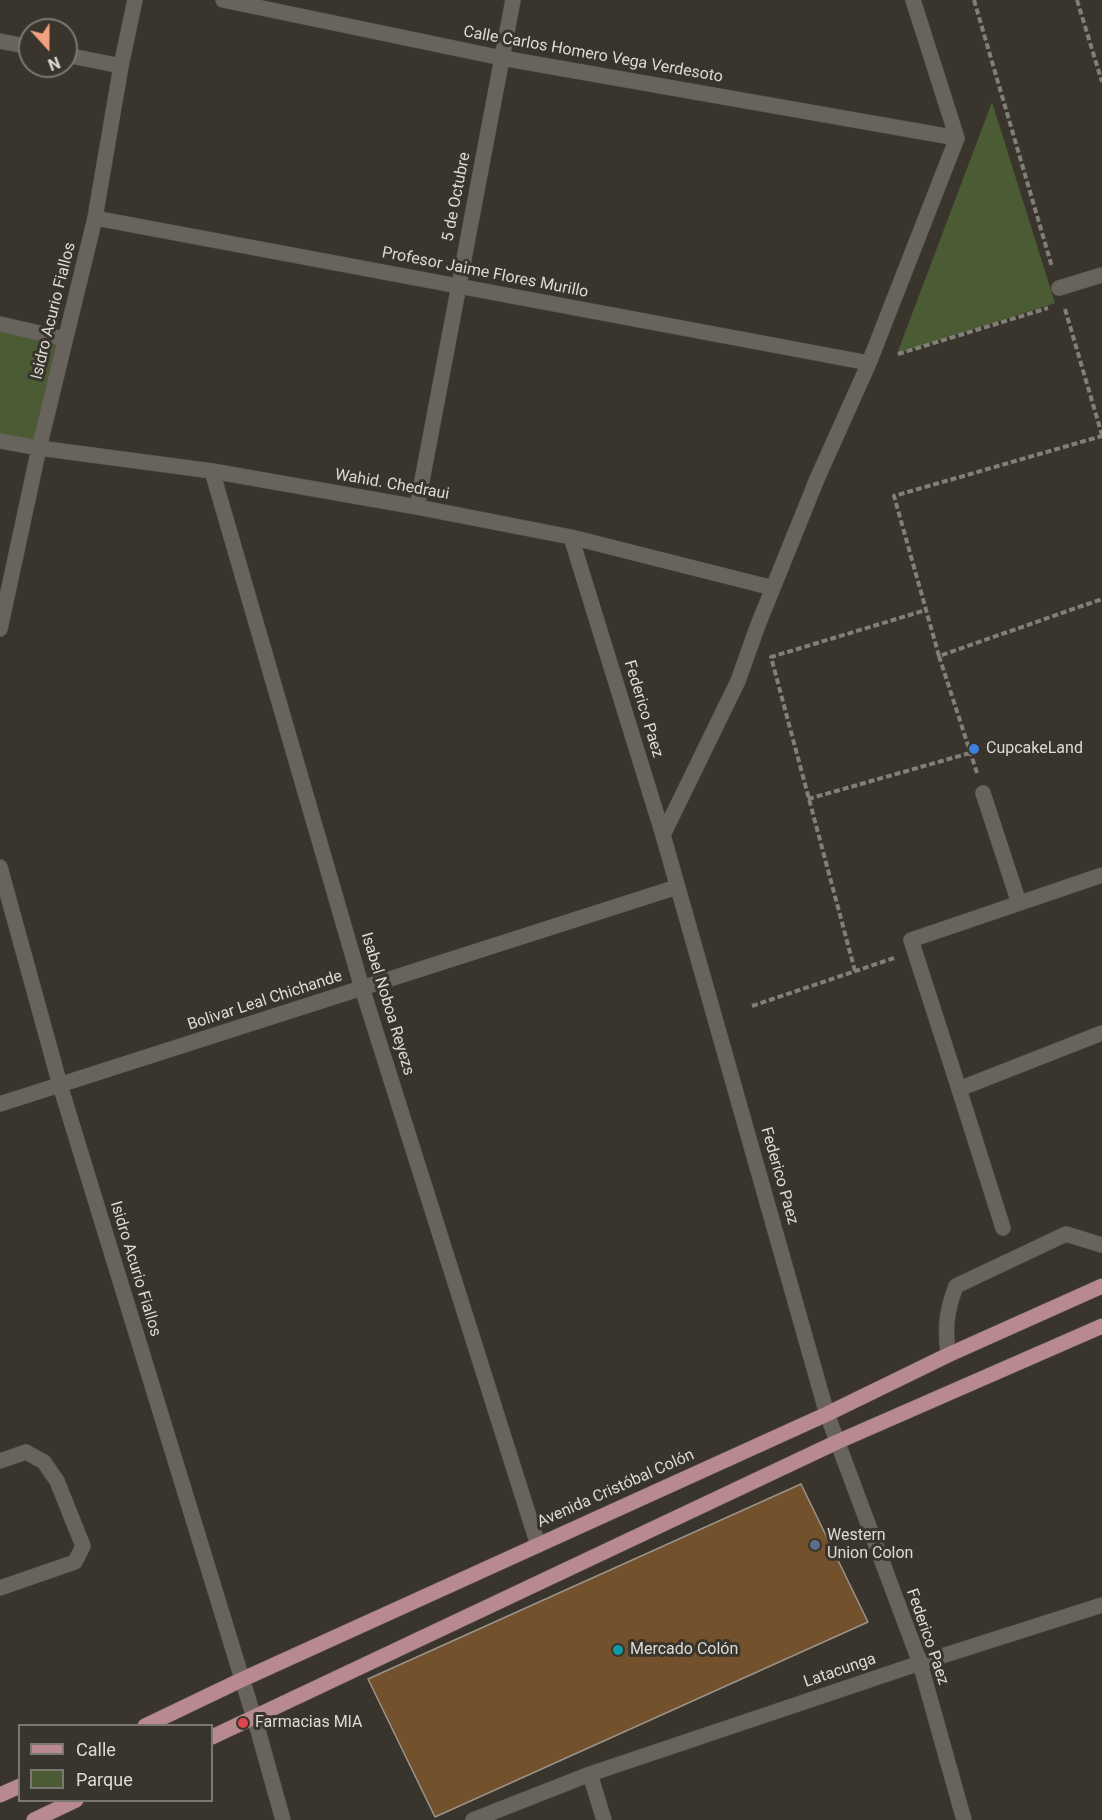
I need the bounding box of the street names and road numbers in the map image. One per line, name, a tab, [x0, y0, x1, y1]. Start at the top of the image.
street label: Calle Carlos Homero Vega Verdesoto	[462, 23, 724, 87]
street label: 5 de Octubre	[439, 151, 475, 243]
street label: Isidro Acurio Fiallos	[28, 241, 80, 381]
street label: Profesor Jaime Flores Murillo	[380, 244, 590, 302]
street label: Wahid. Chedraui	[333, 465, 451, 505]
street label: Federico Paez	[619, 658, 667, 760]
street label: Isabel Noboa Reyezs	[356, 930, 418, 1078]
street label: Bolivar Leal Chichande	[185, 967, 345, 1035]
street label: Federico Paez	[756, 1125, 802, 1227]
street label: Isidro Acurio Fiallos	[105, 1199, 165, 1339]
street label: Avenida Cristóbal Colón	[535, 1446, 697, 1532]
street label: Federico Paez	[902, 1586, 952, 1688]
street label: Latacunga	[801, 1650, 879, 1692]

